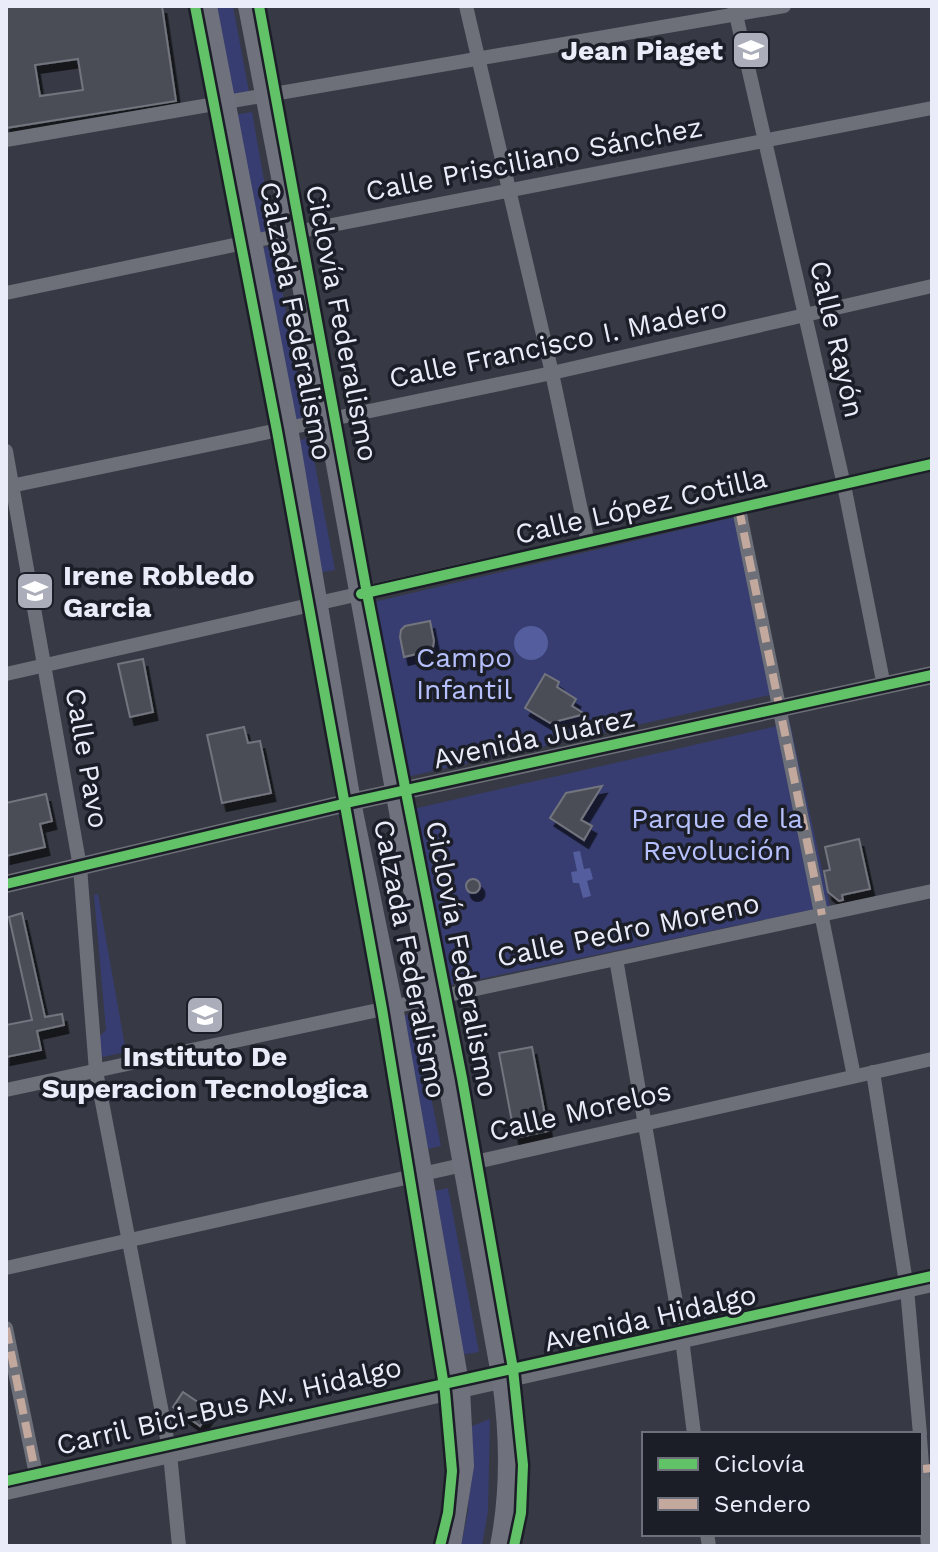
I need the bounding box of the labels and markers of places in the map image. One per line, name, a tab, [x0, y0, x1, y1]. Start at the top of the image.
school or university icon: Jean Piaget	[730, 29, 772, 71]
place label: Jean Piaget	[561, 34, 723, 67]
place label: Irene Robledo Garcia	[63, 559, 255, 624]
school or university icon: Irene Robledo Garcia	[14, 570, 56, 612]
school or university icon: Instituto De Superacion Tecnologica	[184, 994, 226, 1036]
place label: Instituto De Superacion Tecnologica	[42, 1040, 369, 1105]

